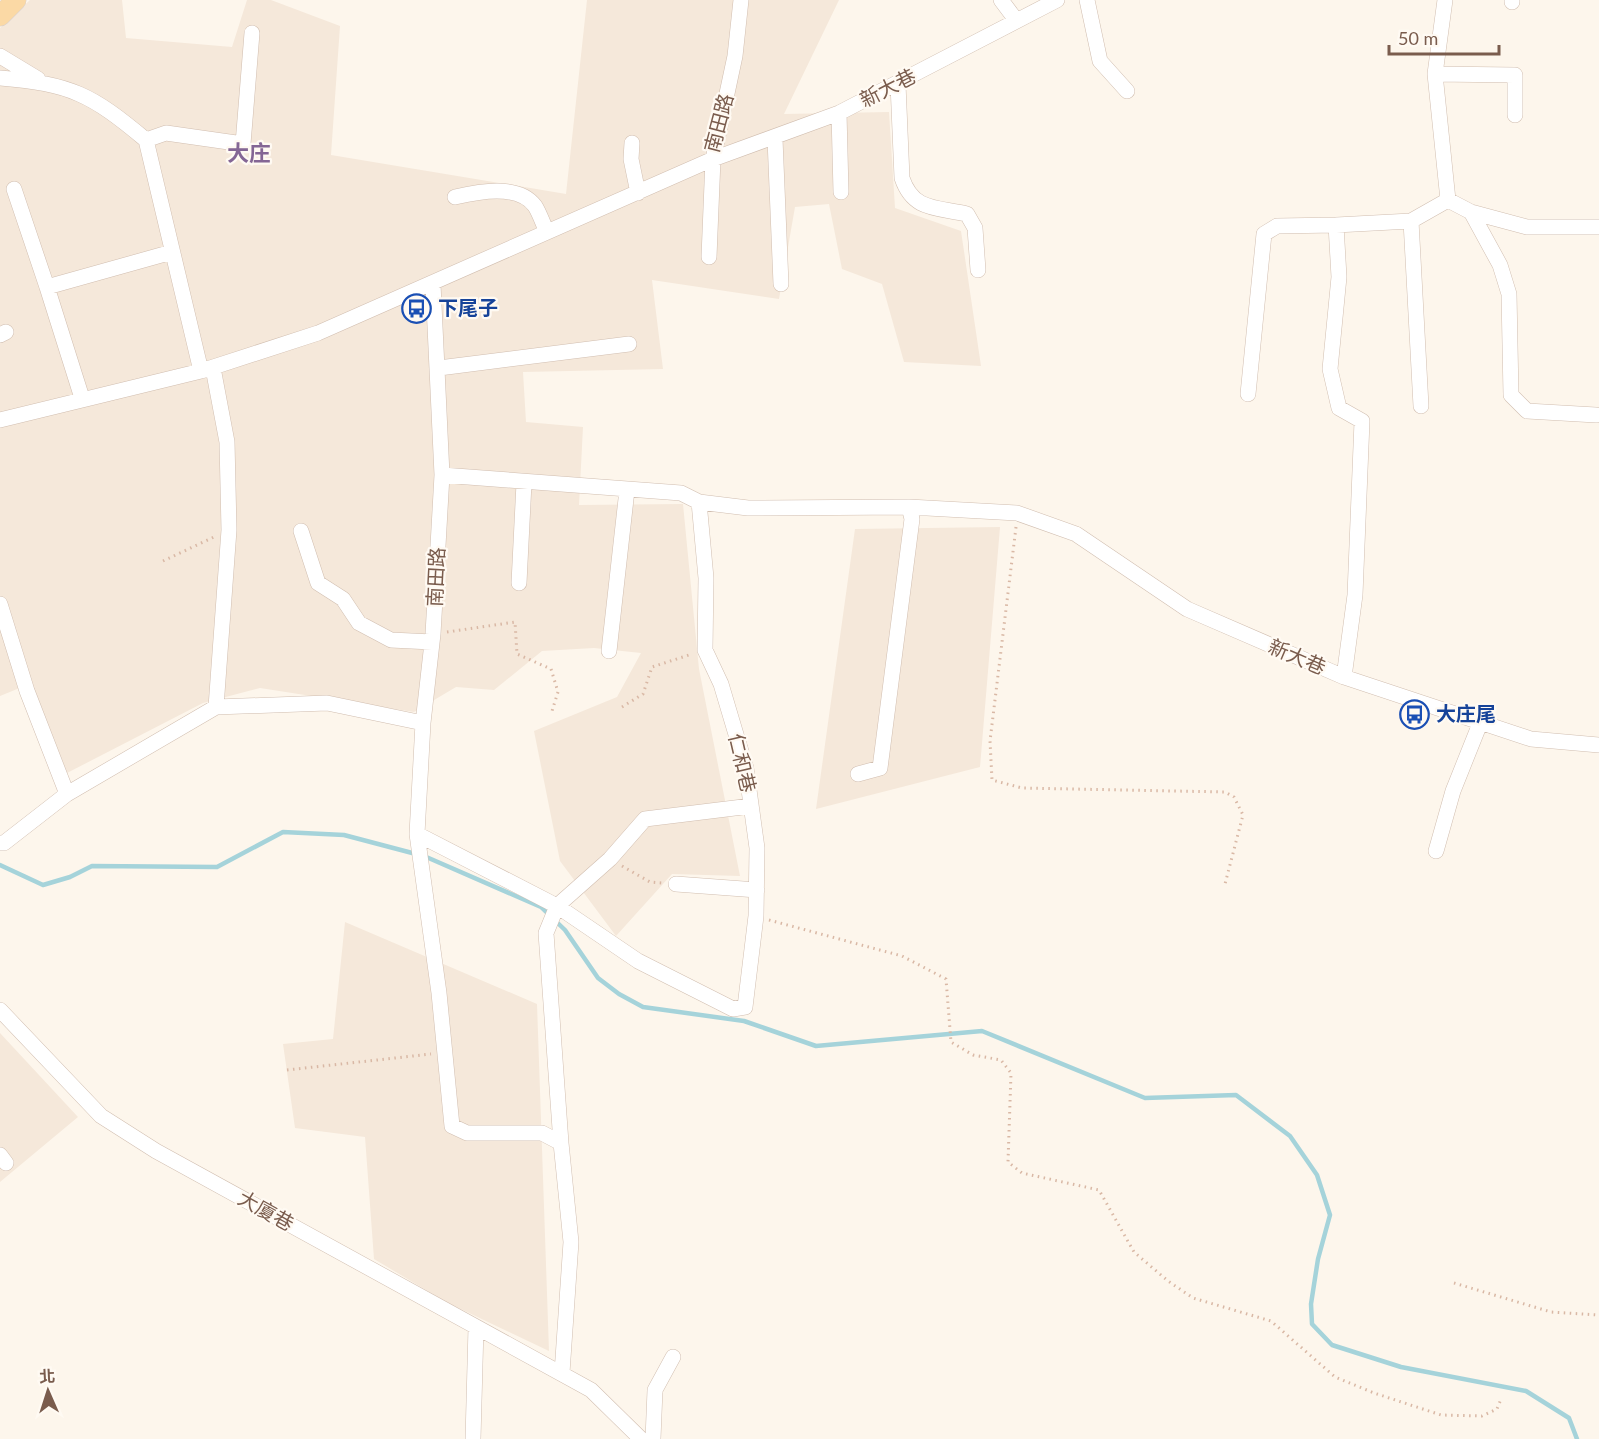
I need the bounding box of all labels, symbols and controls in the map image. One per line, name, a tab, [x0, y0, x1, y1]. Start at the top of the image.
scale bar	[1389, 18, 1498, 56]
text: 50 m	[1398, 27, 1438, 49]
street label: 新大巷	[855, 63, 920, 111]
street label: 南田路	[699, 91, 737, 155]
district label: 大庄	[227, 139, 271, 166]
bus stop icon: 下尾子	[401, 292, 433, 324]
place label: 下尾子	[438, 295, 498, 319]
street label: 南田路	[421, 546, 449, 608]
street label: 新大巷	[1265, 633, 1330, 679]
bus stop icon: 大庄尾	[1399, 698, 1431, 730]
place label: 大庄尾	[1436, 701, 1496, 725]
street label: 仁和巷	[725, 731, 761, 795]
street label: 大廈巷	[234, 1185, 299, 1235]
north arrow	[18, 1361, 78, 1421]
text: 北	[39, 1366, 56, 1385]

